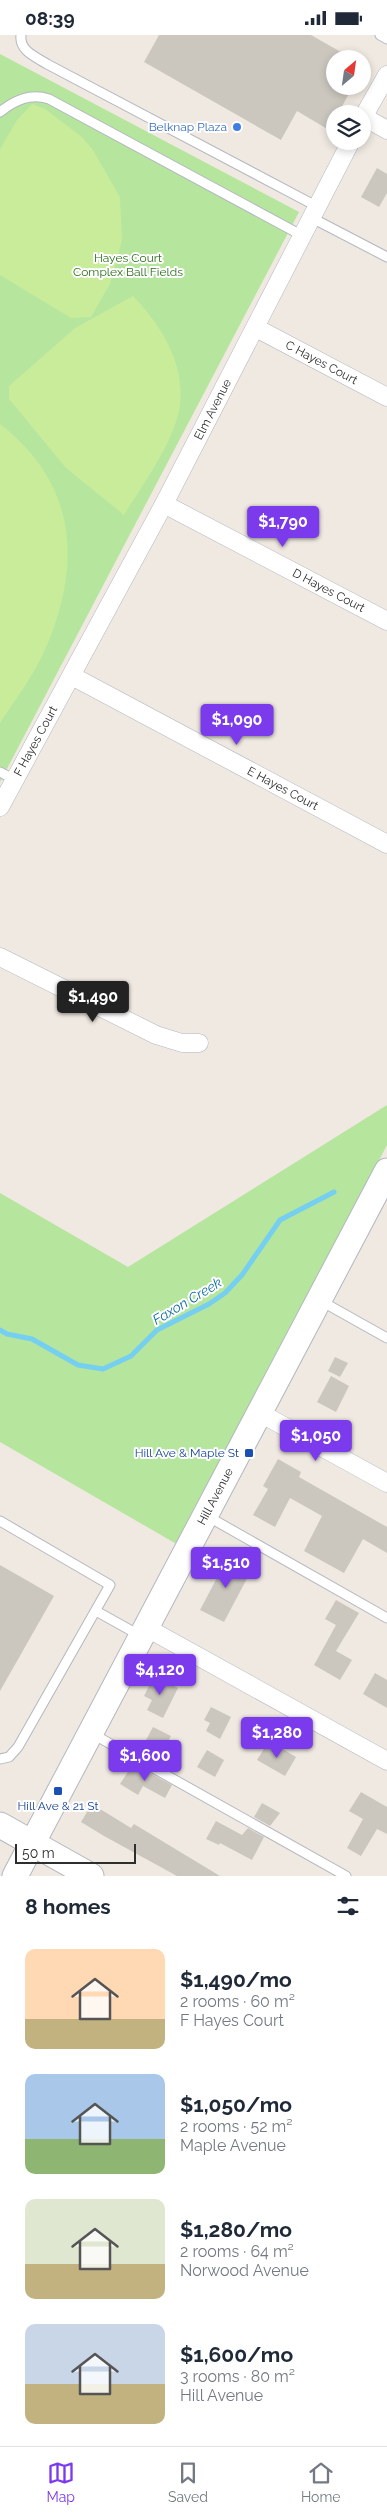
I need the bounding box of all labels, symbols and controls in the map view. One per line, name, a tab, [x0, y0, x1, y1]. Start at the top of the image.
text: 08:39	[25, 7, 75, 29]
north arrow	[326, 50, 371, 95]
map controls	[326, 50, 371, 150]
button: layers	[326, 105, 371, 150]
place label: Belknap Plaza	[149, 120, 227, 134]
marker: Belknap Plaza	[231, 121, 243, 133]
park label: Hayes Court Complex Ball Fields	[73, 251, 183, 279]
street label: C Hayes Court	[283, 338, 360, 387]
street label: Elm Avenue	[191, 377, 234, 442]
pin: $1,790	[242, 505, 324, 548]
text: $1,790	[258, 512, 308, 531]
street label: D Hayes Court	[290, 566, 367, 615]
street label: F Hayes Court	[11, 703, 60, 779]
pin: $1,090	[196, 703, 278, 746]
text: $1,090	[212, 710, 262, 729]
street label: E Hayes Court	[245, 764, 321, 813]
pin: $1,490	[52, 981, 134, 1023]
text: $1,490	[68, 987, 118, 1006]
water label: Faxon Creek	[149, 1274, 225, 1328]
pin: $1,050	[275, 1419, 357, 1462]
text: $1,050	[291, 1426, 341, 1445]
place label: Hill Ave & Maple St	[135, 1446, 239, 1460]
marker: Hill Ave & Maple St	[243, 1447, 255, 1459]
street label: Hill Avenue	[194, 1466, 236, 1527]
pin: $1,510	[185, 1547, 267, 1589]
text: $1,510	[202, 1553, 250, 1572]
pin: $4,120	[119, 1653, 201, 1696]
text: $4,120	[135, 1660, 185, 1679]
pin: $1,280	[236, 1717, 318, 1759]
text: $1,280	[252, 1723, 302, 1742]
pin: $1,600	[104, 1739, 186, 1782]
text: $1,600	[119, 1746, 171, 1765]
marker: Hill Ave & 21 St	[52, 1785, 64, 1797]
place label: Hill Ave & 21 St	[17, 1799, 99, 1813]
scale bar	[15, 1841, 136, 1864]
text: 50 m	[22, 1845, 55, 1861]
icon: filters	[334, 1892, 362, 1920]
text: 8 homes	[25, 1894, 111, 1919]
text: $1,490/mo	[180, 1967, 292, 1992]
icon: home	[65, 1969, 125, 2029]
text: 2 rooms · 60 m²	[180, 1992, 295, 2011]
text: F Hayes Court	[180, 2011, 284, 2030]
text: $1,050/mo	[180, 2092, 292, 2117]
icon: home	[65, 2094, 125, 2154]
text: 2 rooms · 52 m²	[180, 2117, 292, 2136]
text: Maple Avenue	[180, 2136, 286, 2155]
text: $1,280/mo	[180, 2217, 292, 2242]
icon: home	[65, 2219, 125, 2279]
text: 2 rooms · 64 m²	[180, 2242, 294, 2261]
text: Norwood Avenue	[180, 2261, 309, 2280]
text: $1,600/mo	[180, 2342, 293, 2367]
icon: home	[65, 2344, 125, 2404]
text: 3 rooms · 80 m²	[180, 2367, 295, 2386]
text: Hill Avenue	[180, 2386, 263, 2405]
tab: Map	[46, 2459, 75, 2505]
tab: Saved	[168, 2459, 208, 2505]
tab: Home	[301, 2459, 341, 2505]

